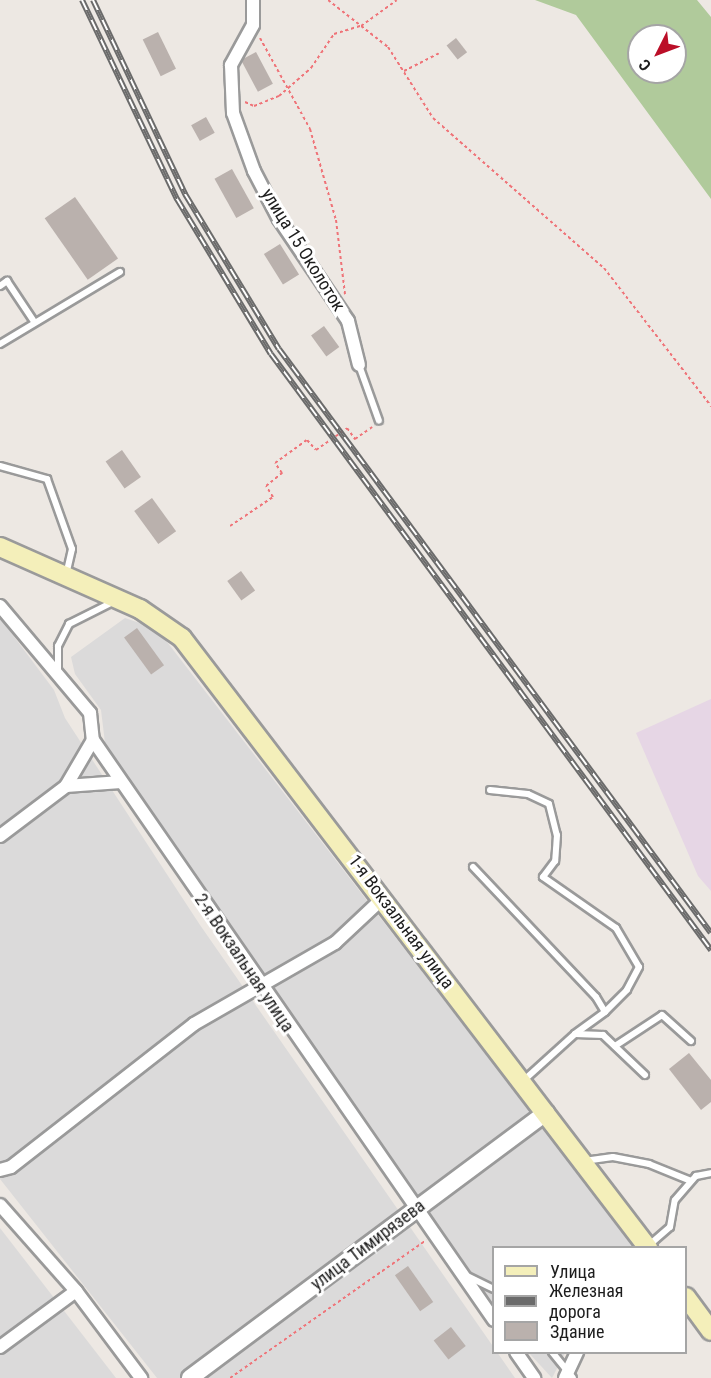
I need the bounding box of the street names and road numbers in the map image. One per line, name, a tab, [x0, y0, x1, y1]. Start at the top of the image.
street label: улица 15 Околоток	[257, 185, 349, 315]
street label: 1-я Вокзальная улица	[344, 851, 458, 993]
street label: 2-я Вокзальная улица	[190, 890, 298, 1036]
street label: улица Тимирязева	[306, 1195, 430, 1295]

